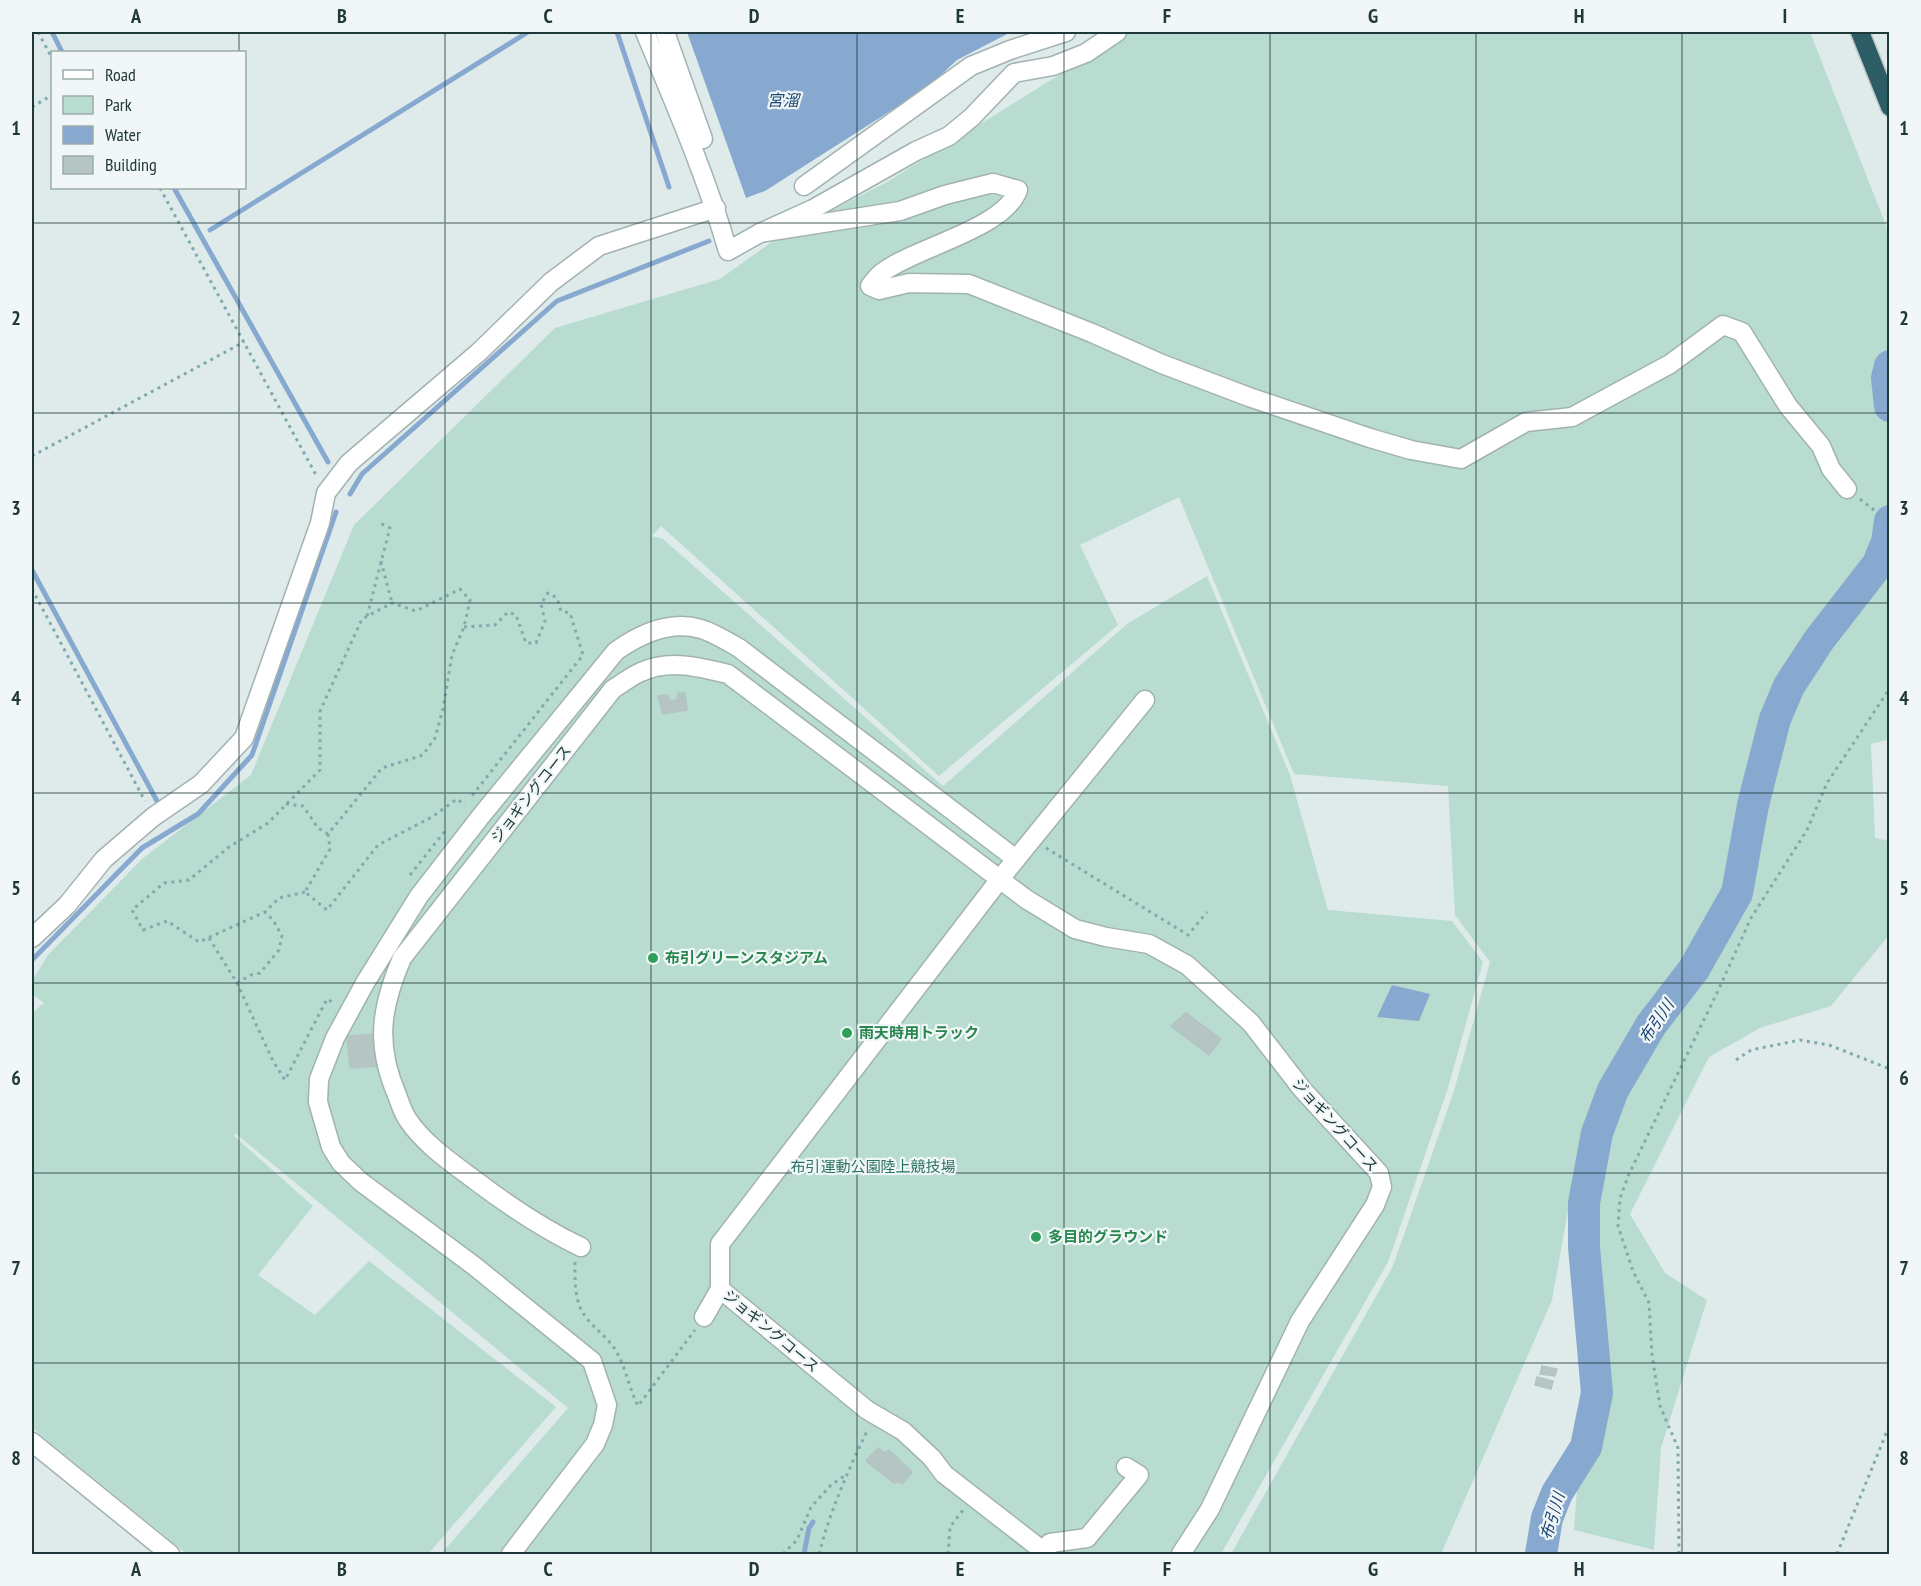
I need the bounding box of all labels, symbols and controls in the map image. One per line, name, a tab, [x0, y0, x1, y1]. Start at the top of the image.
text: A	[130, 3, 142, 29]
text: B	[337, 3, 347, 29]
text: C	[543, 3, 553, 29]
text: D	[749, 3, 760, 29]
text: E	[956, 3, 964, 29]
text: F	[1163, 3, 1171, 29]
text: G	[1368, 3, 1378, 29]
text: H	[1574, 3, 1584, 29]
text: I	[1783, 3, 1787, 29]
legend	[51, 51, 246, 189]
text: Road	[105, 63, 136, 86]
water label: 宮溜	[767, 90, 802, 110]
text: Park	[105, 93, 132, 116]
text: 1	[11, 115, 21, 141]
text: 1	[1899, 115, 1909, 141]
text: Water	[105, 123, 141, 146]
text: Building	[105, 153, 157, 176]
text: 2	[11, 305, 21, 331]
text: 2	[1899, 305, 1909, 331]
text: 3	[11, 495, 21, 521]
text: 3	[1899, 495, 1909, 521]
text: 4	[11, 685, 21, 711]
text: 4	[1899, 685, 1909, 711]
street label: ジョギングコース	[486, 741, 575, 847]
text: 5	[11, 875, 21, 901]
text: 5	[1899, 875, 1909, 901]
place label: 布引グリーンスタジアム	[665, 948, 828, 967]
marker: 布引グリーンスタジアム	[646, 951, 660, 965]
water label: 布引川	[1634, 994, 1679, 1046]
place label: 雨天時用トラック	[859, 1023, 979, 1042]
marker: 雨天時用トラック	[840, 1026, 854, 1040]
text: 6	[11, 1065, 21, 1091]
text: 6	[1899, 1065, 1909, 1091]
street label: ジョギングコース	[1288, 1074, 1382, 1175]
park label: 布引運動公園陸上競技場	[790, 1157, 956, 1176]
place label: 多目的グラウンド	[1048, 1227, 1168, 1246]
marker: 多目的グラウンド	[1029, 1230, 1043, 1244]
text: 7	[11, 1255, 21, 1281]
text: 7	[1899, 1255, 1909, 1281]
street label: ジョギングコース	[720, 1285, 823, 1376]
text: 8	[11, 1445, 21, 1471]
text: 8	[1899, 1445, 1909, 1471]
water label: 布引川	[1535, 1488, 1569, 1542]
text: A	[130, 1556, 142, 1582]
text: B	[337, 1556, 347, 1582]
text: C	[543, 1556, 553, 1582]
text: D	[749, 1556, 760, 1582]
text: E	[956, 1556, 964, 1582]
text: F	[1163, 1556, 1171, 1582]
text: G	[1368, 1556, 1378, 1582]
text: H	[1574, 1556, 1584, 1582]
text: I	[1783, 1556, 1787, 1582]

